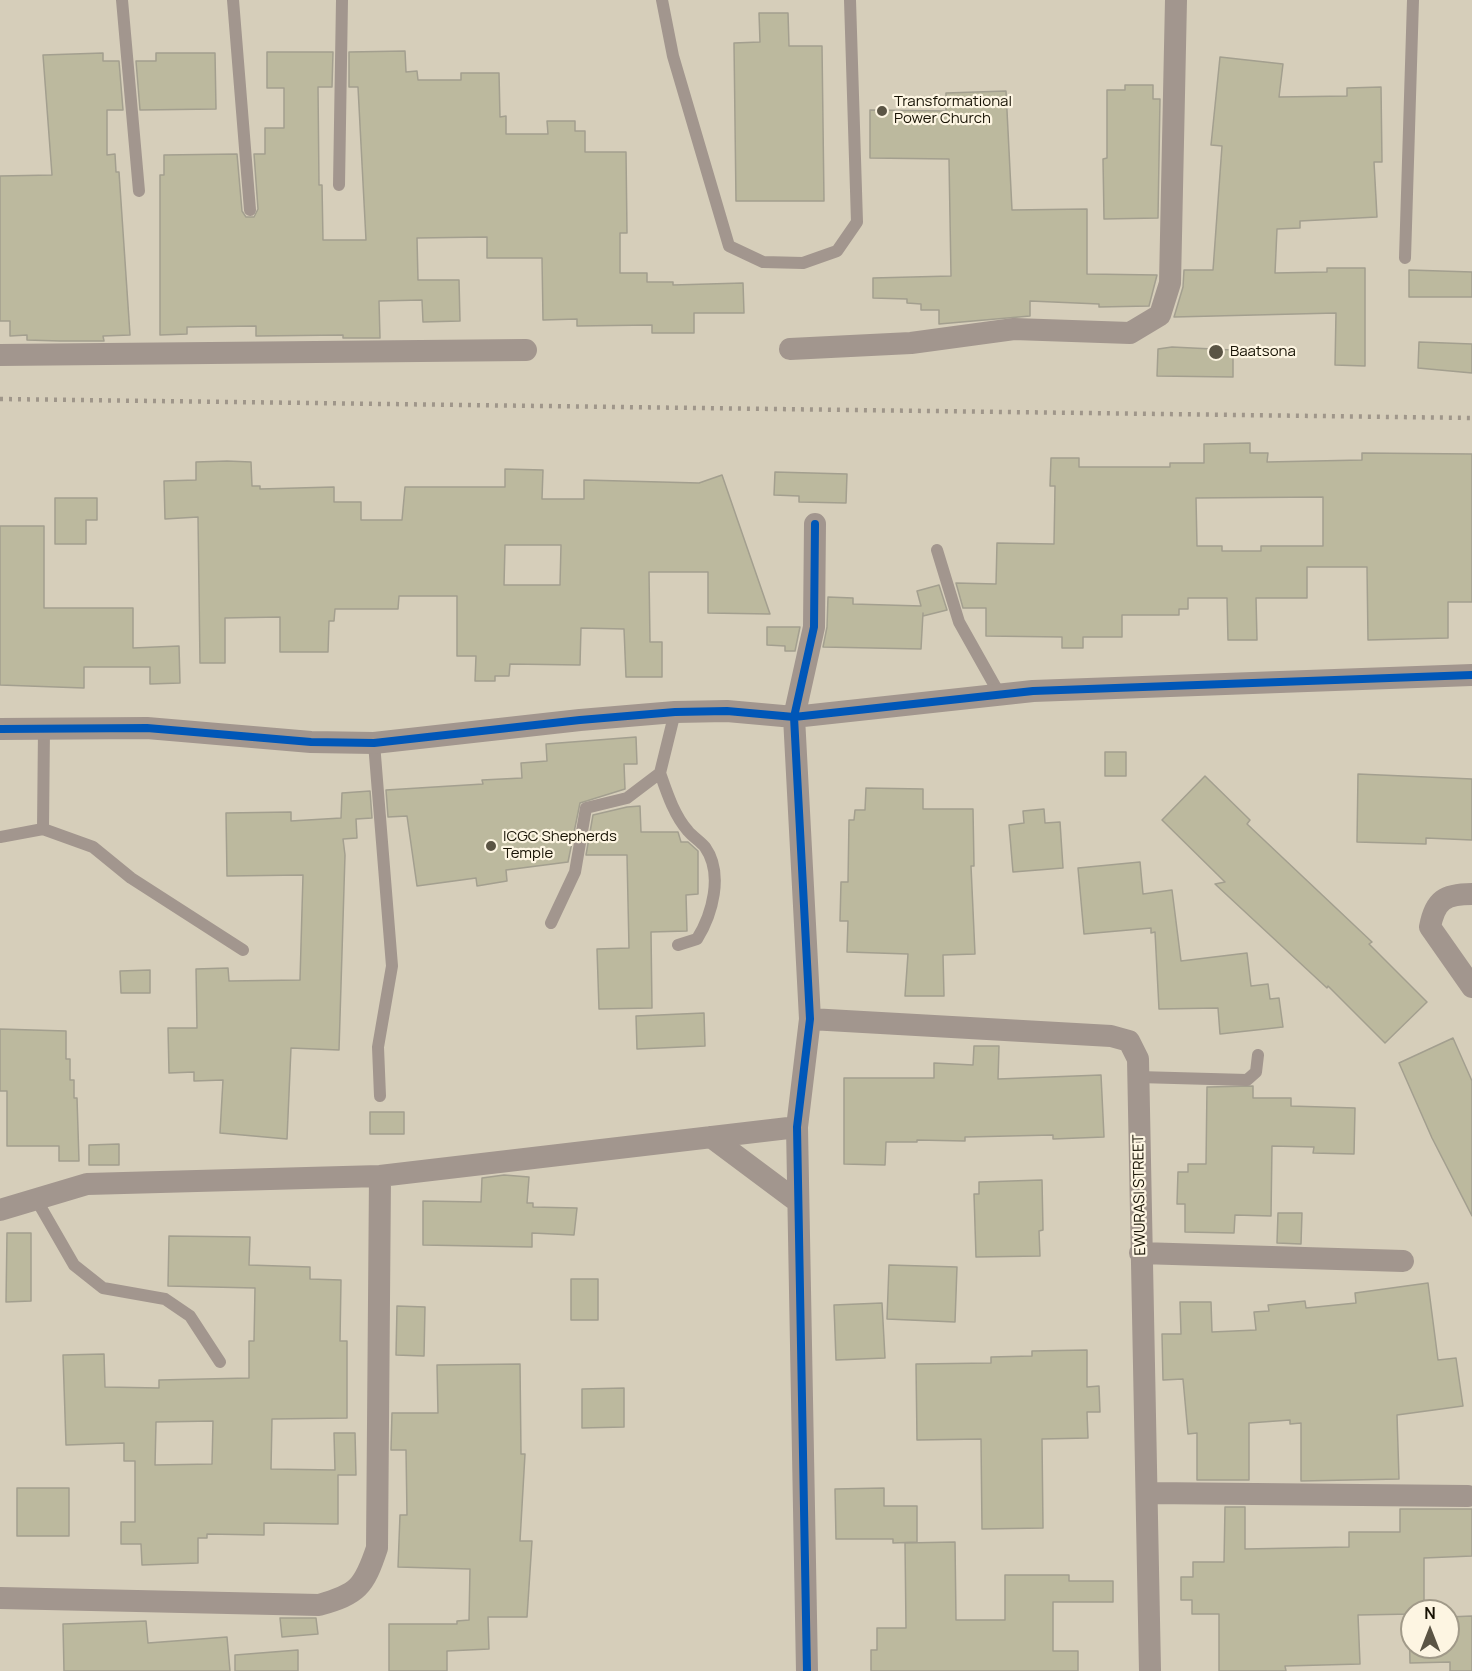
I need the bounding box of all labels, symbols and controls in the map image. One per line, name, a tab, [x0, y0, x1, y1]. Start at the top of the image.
place label: Transformational Power Church	[894, 93, 1012, 128]
marker: Transformational Power Church	[875, 104, 889, 118]
marker: Baatsona	[1207, 343, 1225, 361]
place label: Baatsona	[1230, 343, 1296, 361]
place label: ICGC Shepherds Temple	[503, 828, 617, 863]
marker: ICGC Shepherds Temple	[484, 839, 498, 853]
street label: EWURASI STREET	[1130, 1134, 1150, 1256]
north arrow	[1400, 1599, 1460, 1659]
text: N	[1424, 1602, 1436, 1624]

